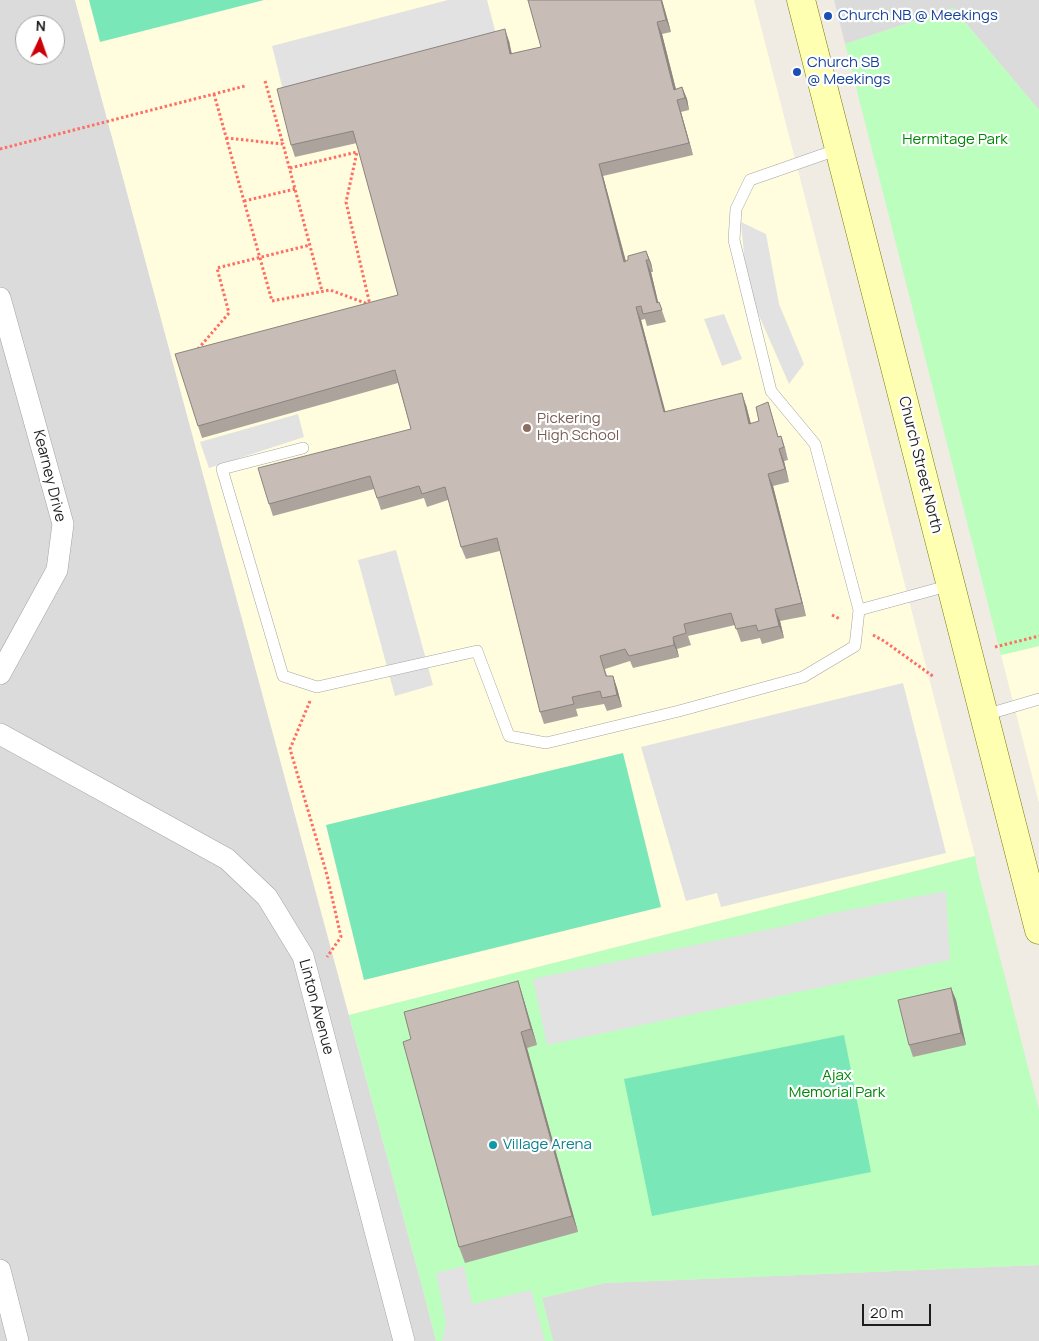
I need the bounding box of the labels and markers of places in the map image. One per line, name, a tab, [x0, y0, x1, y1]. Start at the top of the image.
place label: Church NB @ Meekings	[838, 7, 998, 25]
marker: Church NB @ Meekings	[822, 10, 834, 22]
place label: Church SB @ Meekings	[807, 54, 890, 89]
marker: Church SB @ Meekings	[791, 66, 803, 78]
place label: Pickering High School	[537, 410, 619, 445]
marker: Pickering High School	[521, 422, 533, 434]
place label: Village Arena	[503, 1136, 592, 1154]
marker: Village Arena	[487, 1139, 499, 1151]

